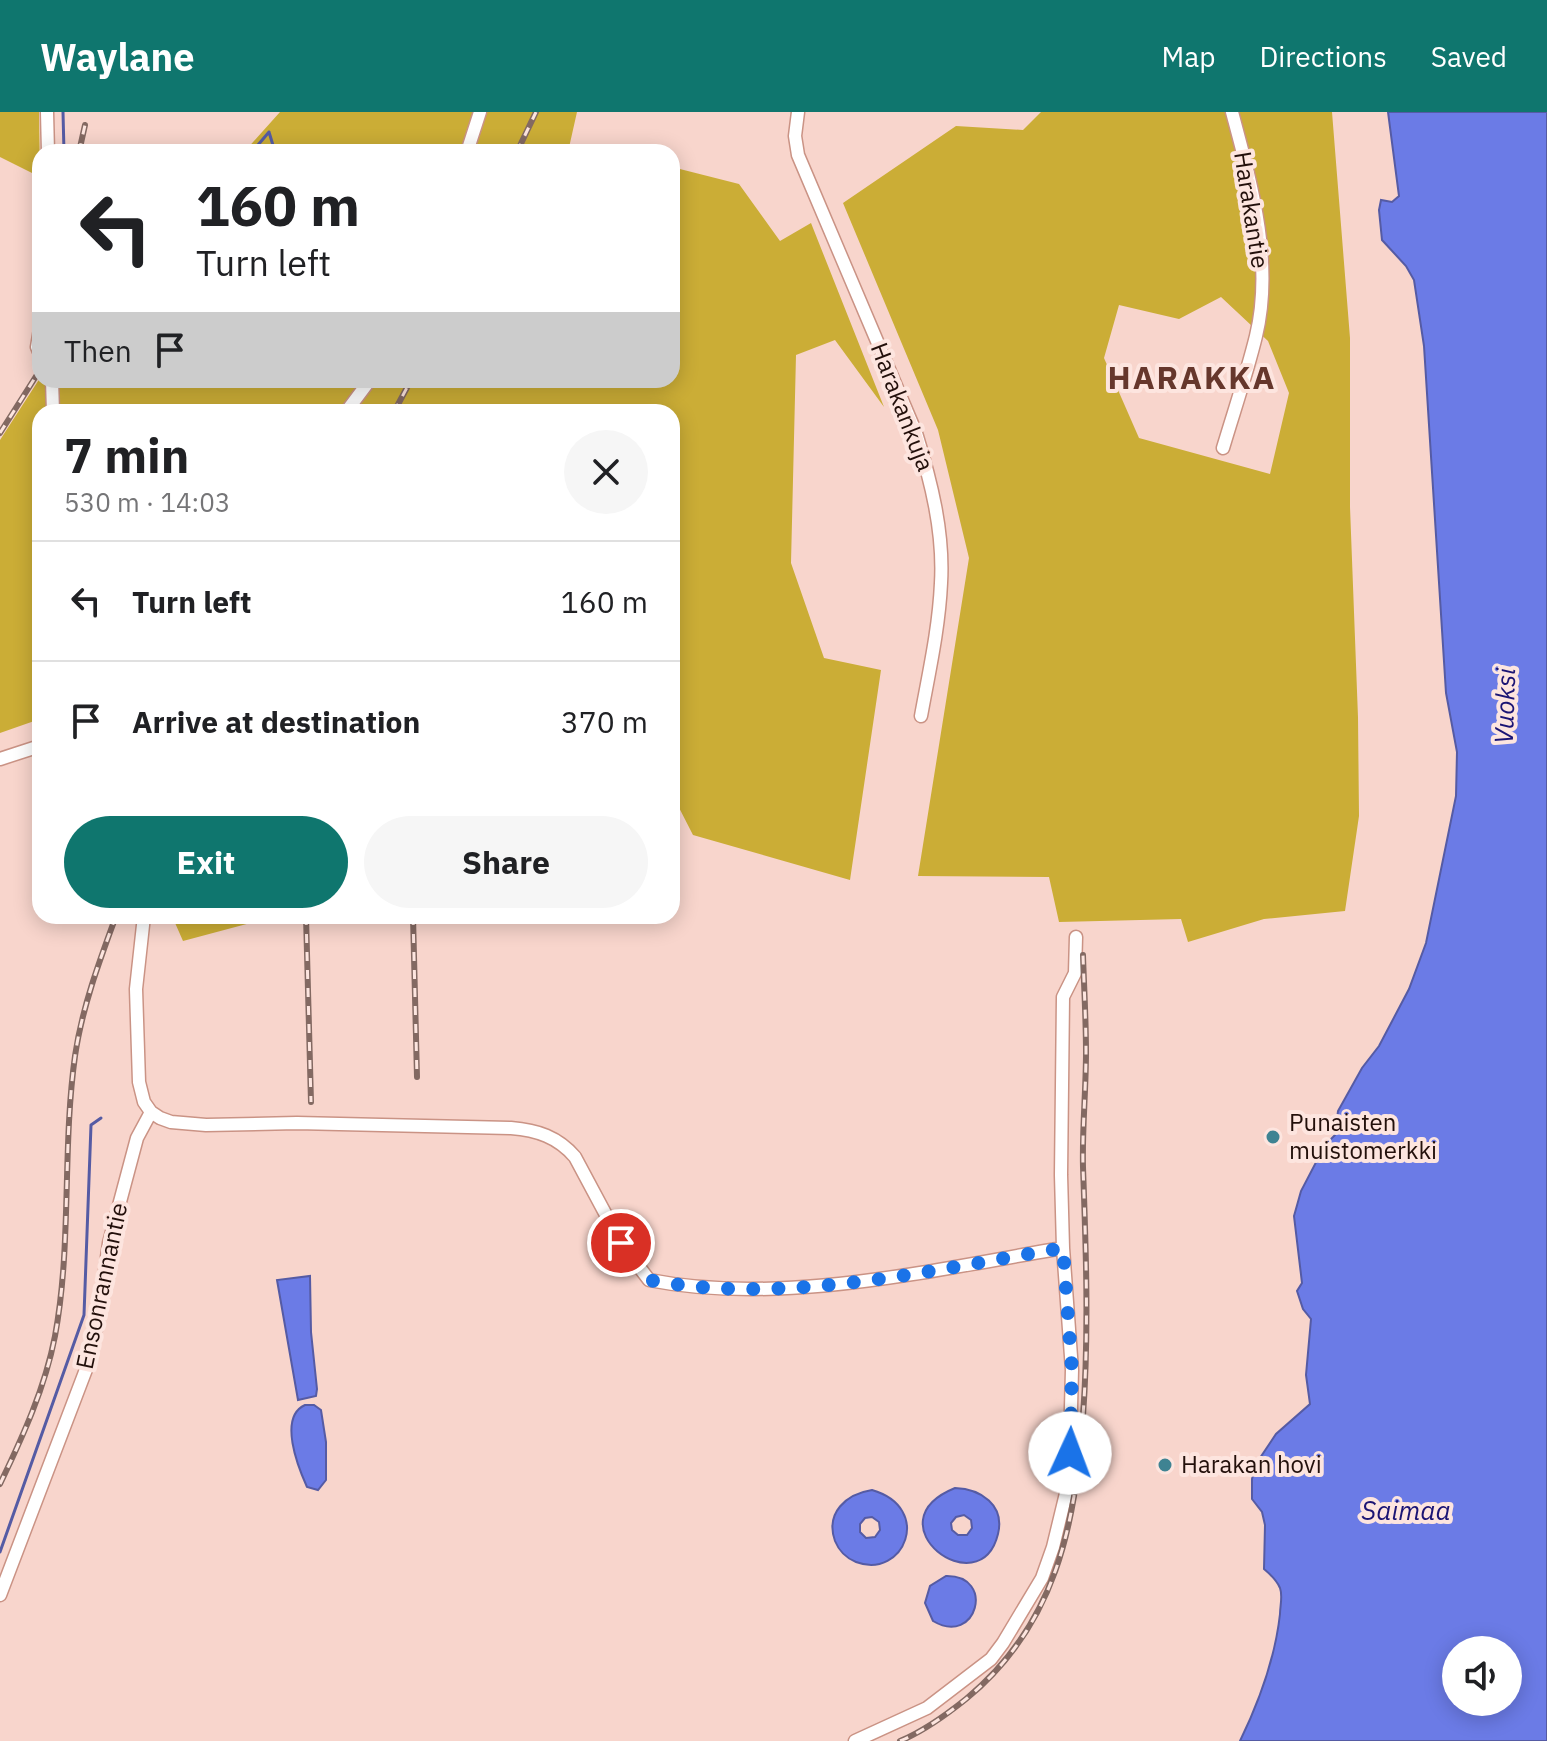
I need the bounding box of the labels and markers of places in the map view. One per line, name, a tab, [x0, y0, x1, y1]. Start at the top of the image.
place label: Punaisten muistomerkki	[1289, 1106, 1437, 1166]
marker: Punaisten muistomerkki	[1264, 1128, 1282, 1146]
pin	[587, 1209, 655, 1277]
place label: Harakan hovi	[1181, 1448, 1322, 1480]
marker: Harakan hovi	[1156, 1456, 1174, 1474]

